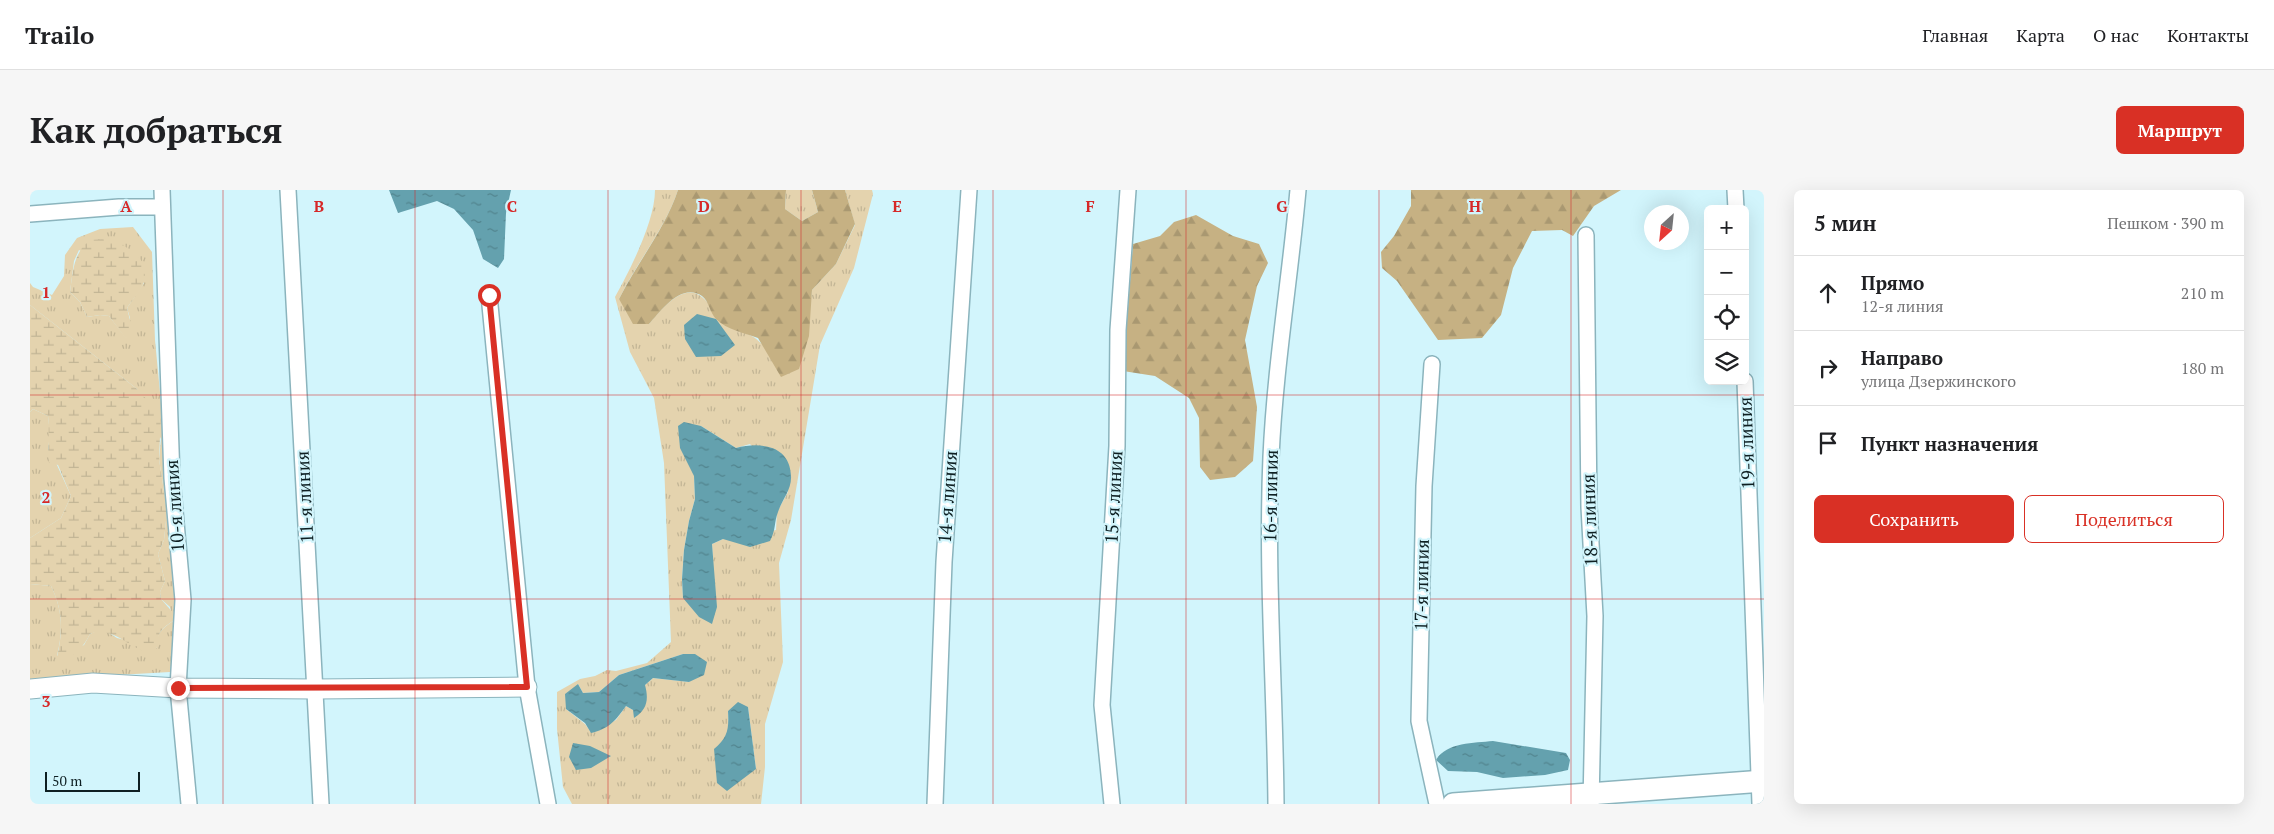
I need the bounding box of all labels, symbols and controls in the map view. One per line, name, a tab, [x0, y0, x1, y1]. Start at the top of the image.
text: Trailo	[25, 19, 94, 51]
text: Главная	[1922, 23, 1988, 47]
text: Карта	[2016, 23, 2065, 47]
text: О нас	[2093, 23, 2139, 47]
text: Контакты	[2167, 23, 2249, 47]
button: Маршрут	[2116, 106, 2244, 154]
text: Как добраться	[30, 107, 283, 153]
text: A	[120, 195, 132, 217]
text: B	[314, 195, 324, 217]
text: C	[507, 195, 517, 217]
text: D	[698, 195, 710, 217]
text: E	[892, 195, 902, 217]
text: F	[1085, 195, 1095, 217]
text: G	[1276, 195, 1288, 217]
text: H	[1469, 195, 1481, 217]
north arrow	[1644, 205, 1689, 250]
map controls	[1704, 205, 1749, 385]
button: +	[1704, 205, 1749, 250]
text: 5 мин	[1814, 209, 1876, 237]
text: Пешком · 390 m	[2107, 212, 2224, 234]
button: −	[1704, 250, 1749, 295]
text: Прямо	[1861, 270, 1924, 295]
icon: ahead	[1814, 279, 1842, 307]
text: 1	[41, 281, 51, 303]
text: 210 m	[2181, 282, 2224, 304]
route start	[478, 284, 501, 307]
button: locate	[1704, 295, 1749, 340]
text: 12-я линия	[1861, 295, 1943, 317]
button: layers	[1704, 340, 1749, 385]
text: Направо	[1861, 345, 1943, 370]
icon: right	[1814, 354, 1842, 382]
text: 180 m	[2181, 357, 2224, 379]
text: улица Дзержинского	[1861, 370, 2016, 392]
street label: 19-я линия	[1732, 396, 1760, 490]
icon: arrive	[1814, 429, 1842, 457]
text: Пункт назначения	[1861, 431, 2038, 456]
street label: 16-я линия	[1257, 449, 1283, 543]
street label: 11-я линия	[290, 450, 318, 544]
street label: 14-я линия	[932, 450, 962, 544]
street label: 15-я линия	[1099, 450, 1127, 544]
street label: 10-я линия	[159, 459, 189, 553]
street label: 18-я линия	[1575, 473, 1603, 567]
text: 2	[41, 486, 51, 508]
button: Сохранить	[1814, 495, 2014, 543]
button: Поделиться	[2024, 495, 2224, 543]
street label: 17-я линия	[1408, 539, 1434, 631]
route end	[167, 677, 190, 700]
text: 3	[41, 690, 51, 712]
scale bar	[45, 769, 140, 792]
text: 50 m	[52, 771, 82, 790]

